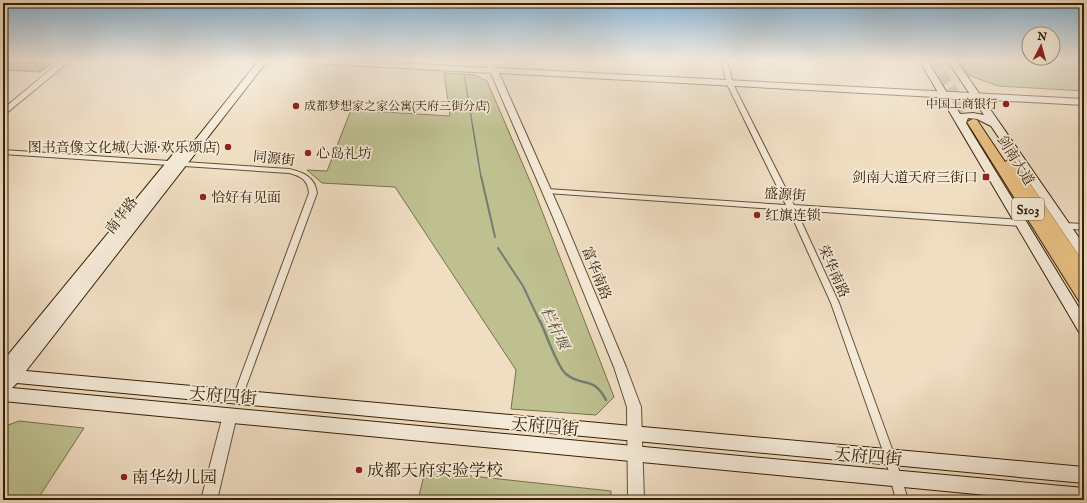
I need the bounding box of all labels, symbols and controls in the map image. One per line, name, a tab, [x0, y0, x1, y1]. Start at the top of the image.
north arrow	[1021, 26, 1061, 66]
text: N	[1035, 29, 1048, 45]
place label: 中国工商银行	[926, 97, 998, 112]
place label: 成都梦想家之家公寓(天府三街分店)	[304, 99, 490, 114]
marker: 中国工商银行	[1001, 99, 1011, 109]
marker: 成都梦想家之家公寓(天府三街分店)	[291, 101, 301, 111]
street label: 剑南大道	[993, 132, 1038, 189]
place label: 图书音像文化城(大源·欢乐颂店)	[28, 139, 220, 157]
marker: 图书音像文化城(大源·欢乐颂店)	[223, 142, 233, 152]
place label: 心岛礼坊	[316, 145, 372, 163]
street label: 同源街	[252, 148, 296, 170]
marker: 心岛礼坊	[303, 148, 313, 158]
place label: 剑南大道天府三街口	[852, 169, 978, 187]
marker: 剑南大道天府三街口	[981, 172, 991, 182]
street label: 盛源街	[763, 185, 807, 205]
place label: 恰好有见面	[211, 189, 281, 207]
marker: 恰好有见面	[198, 192, 208, 202]
street label: 南华路	[102, 194, 142, 238]
road number: S103	[1012, 198, 1044, 220]
place label: 红旗连锁	[765, 207, 821, 225]
marker: 红旗连锁	[752, 210, 762, 220]
street label: 荣华南路	[813, 242, 853, 301]
street label: 富华南路	[577, 244, 615, 303]
water label: 栏杆堰	[536, 304, 574, 355]
street label: 天府四街	[188, 383, 258, 410]
street label: 天府四街	[510, 414, 580, 441]
street label: 天府四街	[833, 444, 903, 471]
place label: 成都天府实验学校	[367, 461, 503, 482]
marker: 成都天府实验学校	[354, 465, 364, 475]
place label: 南华幼儿园	[132, 468, 217, 489]
marker: 南华幼儿园	[119, 472, 129, 482]

